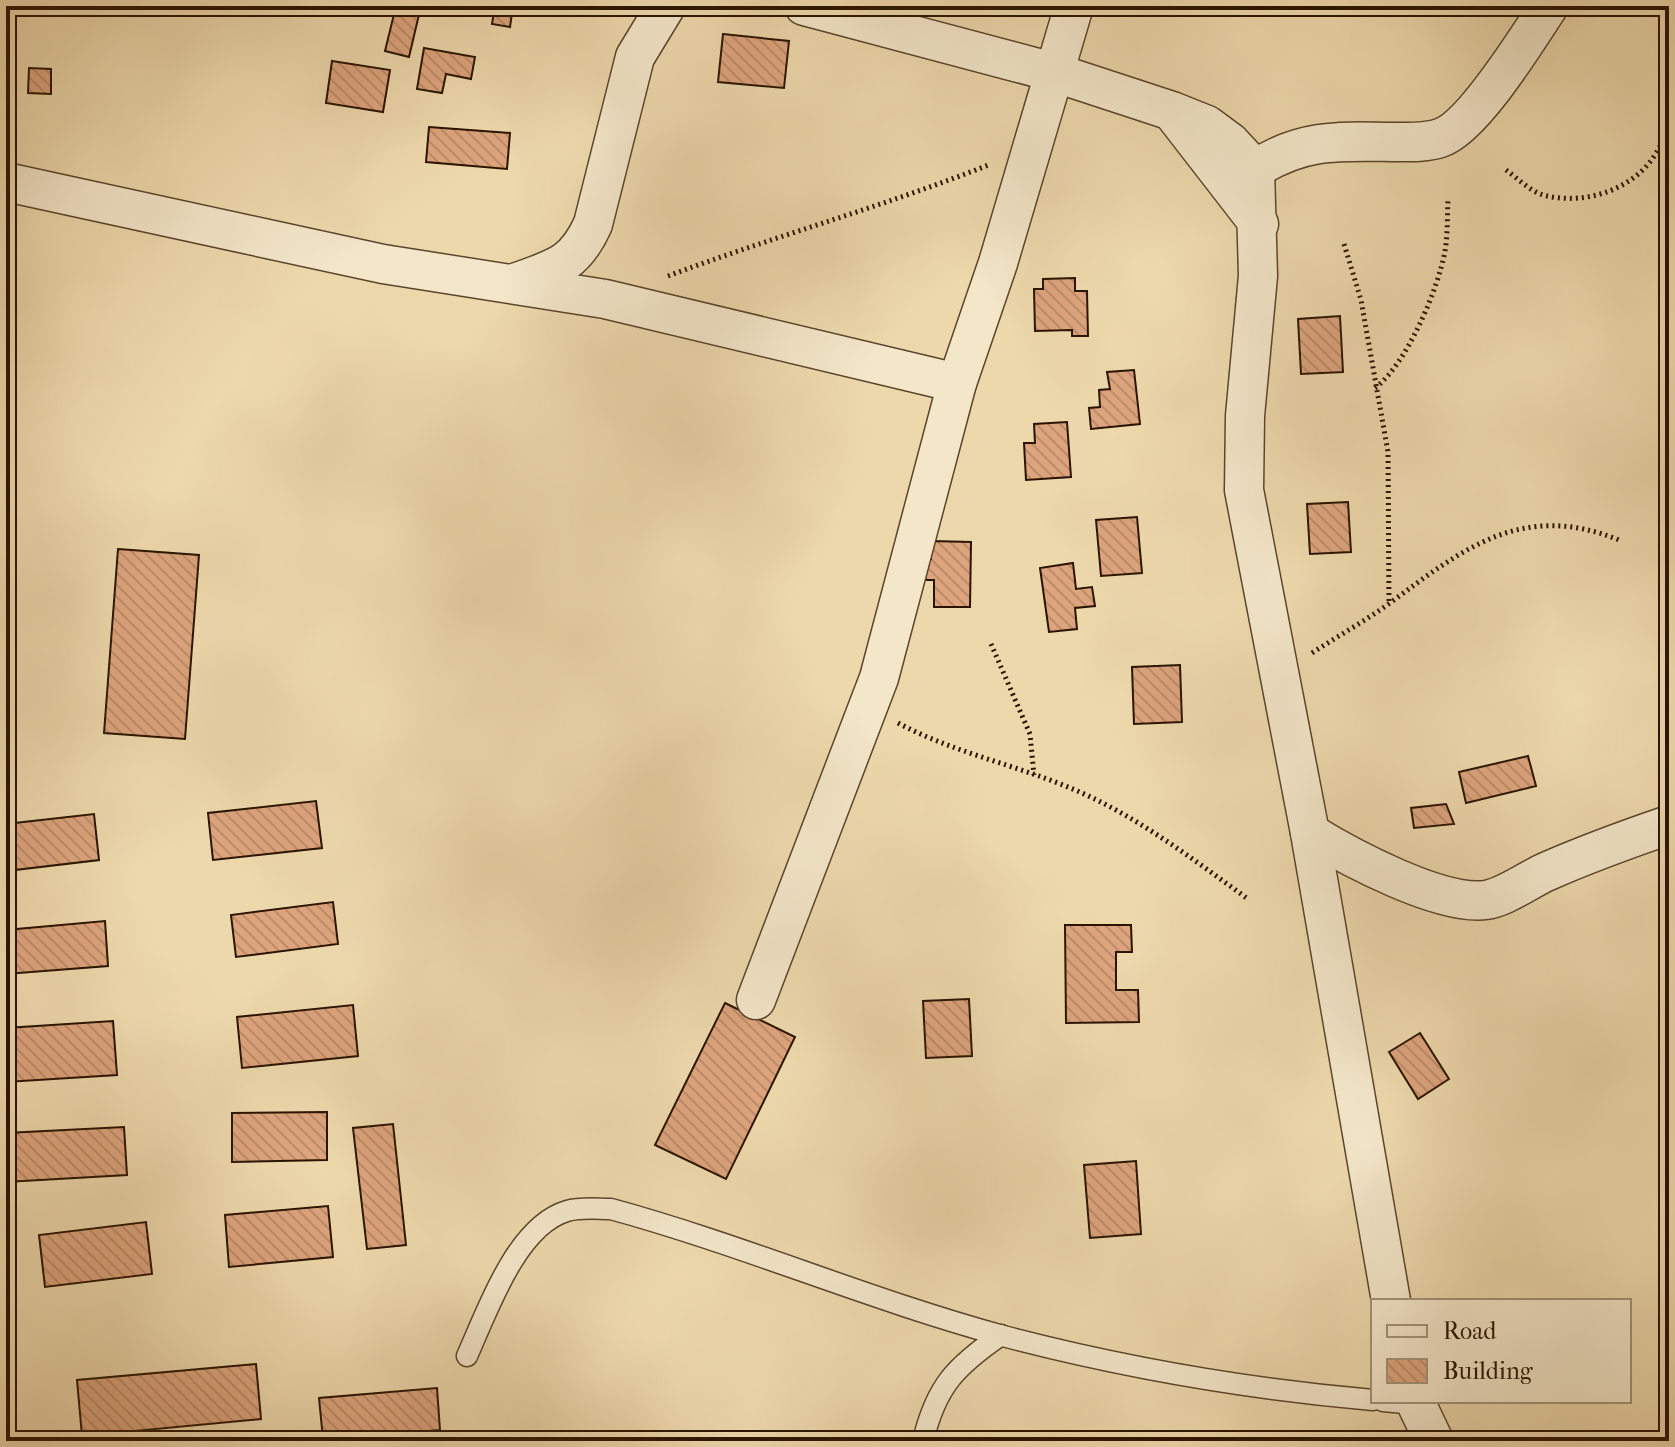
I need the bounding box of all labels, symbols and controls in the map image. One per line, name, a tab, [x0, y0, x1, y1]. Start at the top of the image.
legend	[1371, 1299, 1631, 1403]
text: Road	[1443, 1317, 1497, 1345]
text: Building	[1443, 1357, 1534, 1385]

